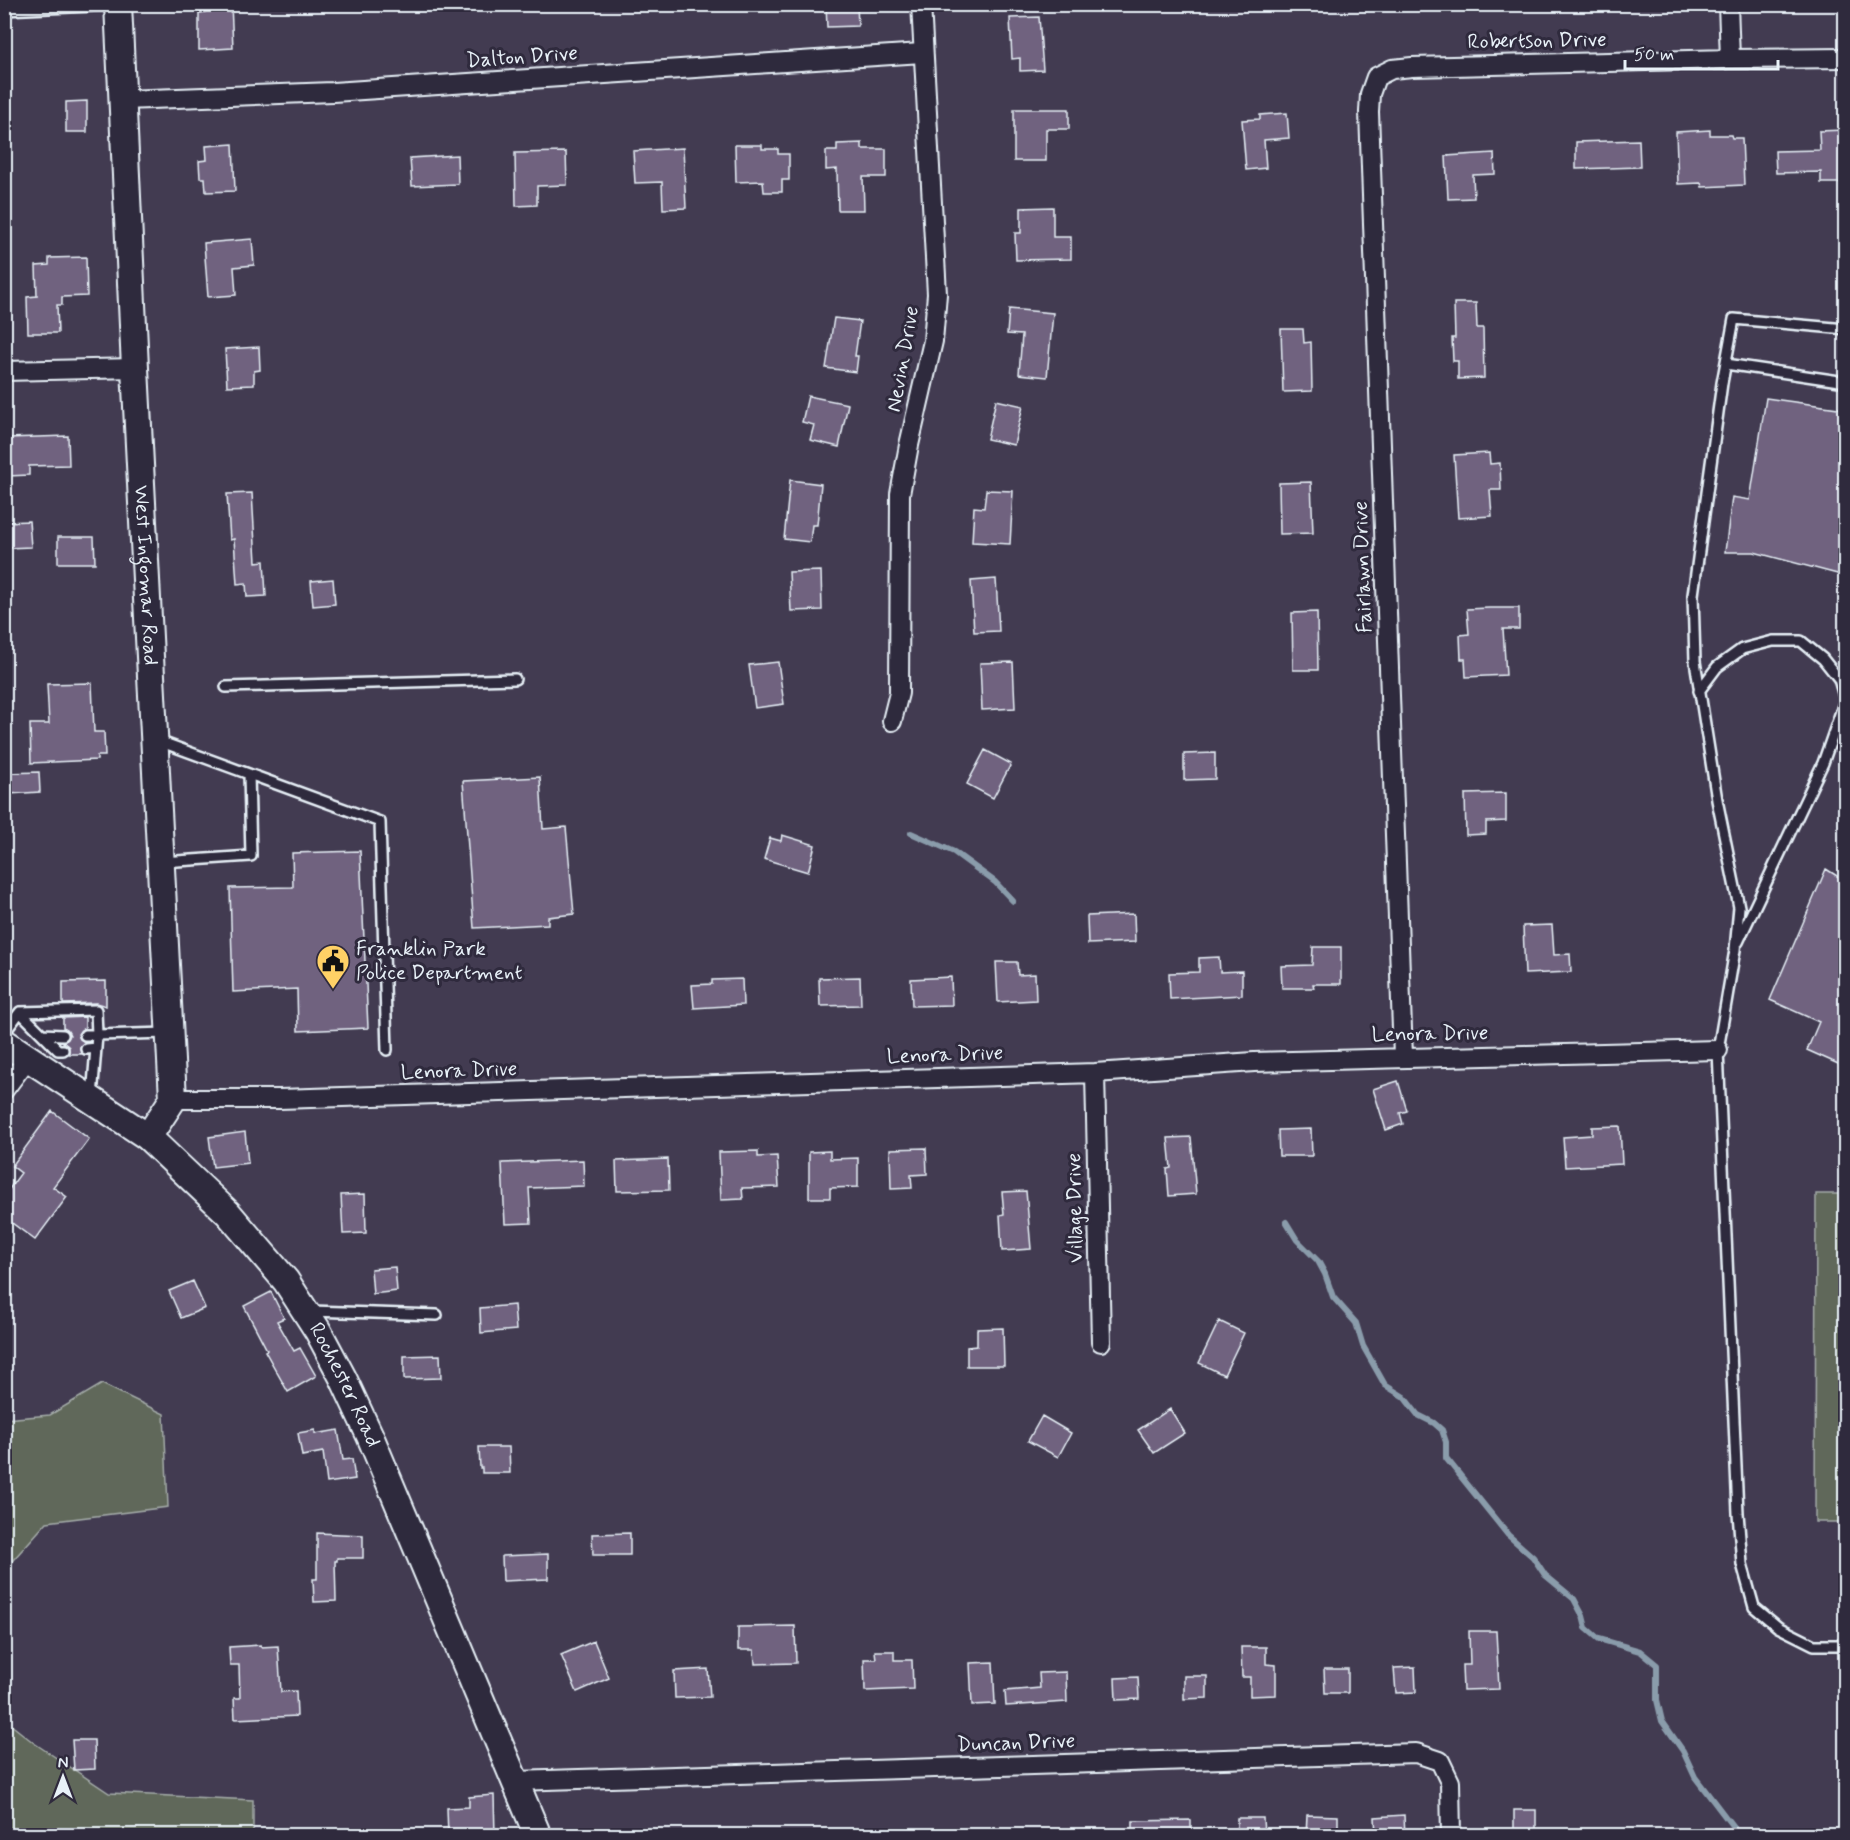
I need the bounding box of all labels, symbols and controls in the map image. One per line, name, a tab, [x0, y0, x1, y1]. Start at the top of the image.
street label: Robertson Drive	[1467, 26, 1607, 56]
scale bar	[1625, 33, 1778, 71]
street label: Dalton Drive	[465, 39, 579, 75]
text: 50 m	[1634, 43, 1674, 67]
street label: Nevin Drive	[880, 304, 926, 414]
street label: West Ingomar Road	[127, 484, 164, 666]
street label: Fairlawn Drive	[1347, 501, 1379, 633]
place label: Franklin Park Police Department	[356, 935, 523, 987]
public building icon: Franklin Park Police Department	[315, 943, 351, 990]
street label: Lenora Drive	[1371, 1019, 1489, 1049]
street label: Lenora Drive	[886, 1039, 1004, 1071]
street label: Lenora Drive	[400, 1055, 518, 1087]
street label: Village Drive	[1060, 1153, 1090, 1263]
street label: Rochester Road	[302, 1317, 387, 1451]
street label: Duncan Drive	[956, 1727, 1076, 1759]
north arrow	[33, 1747, 93, 1807]
text: N	[58, 1753, 68, 1774]

